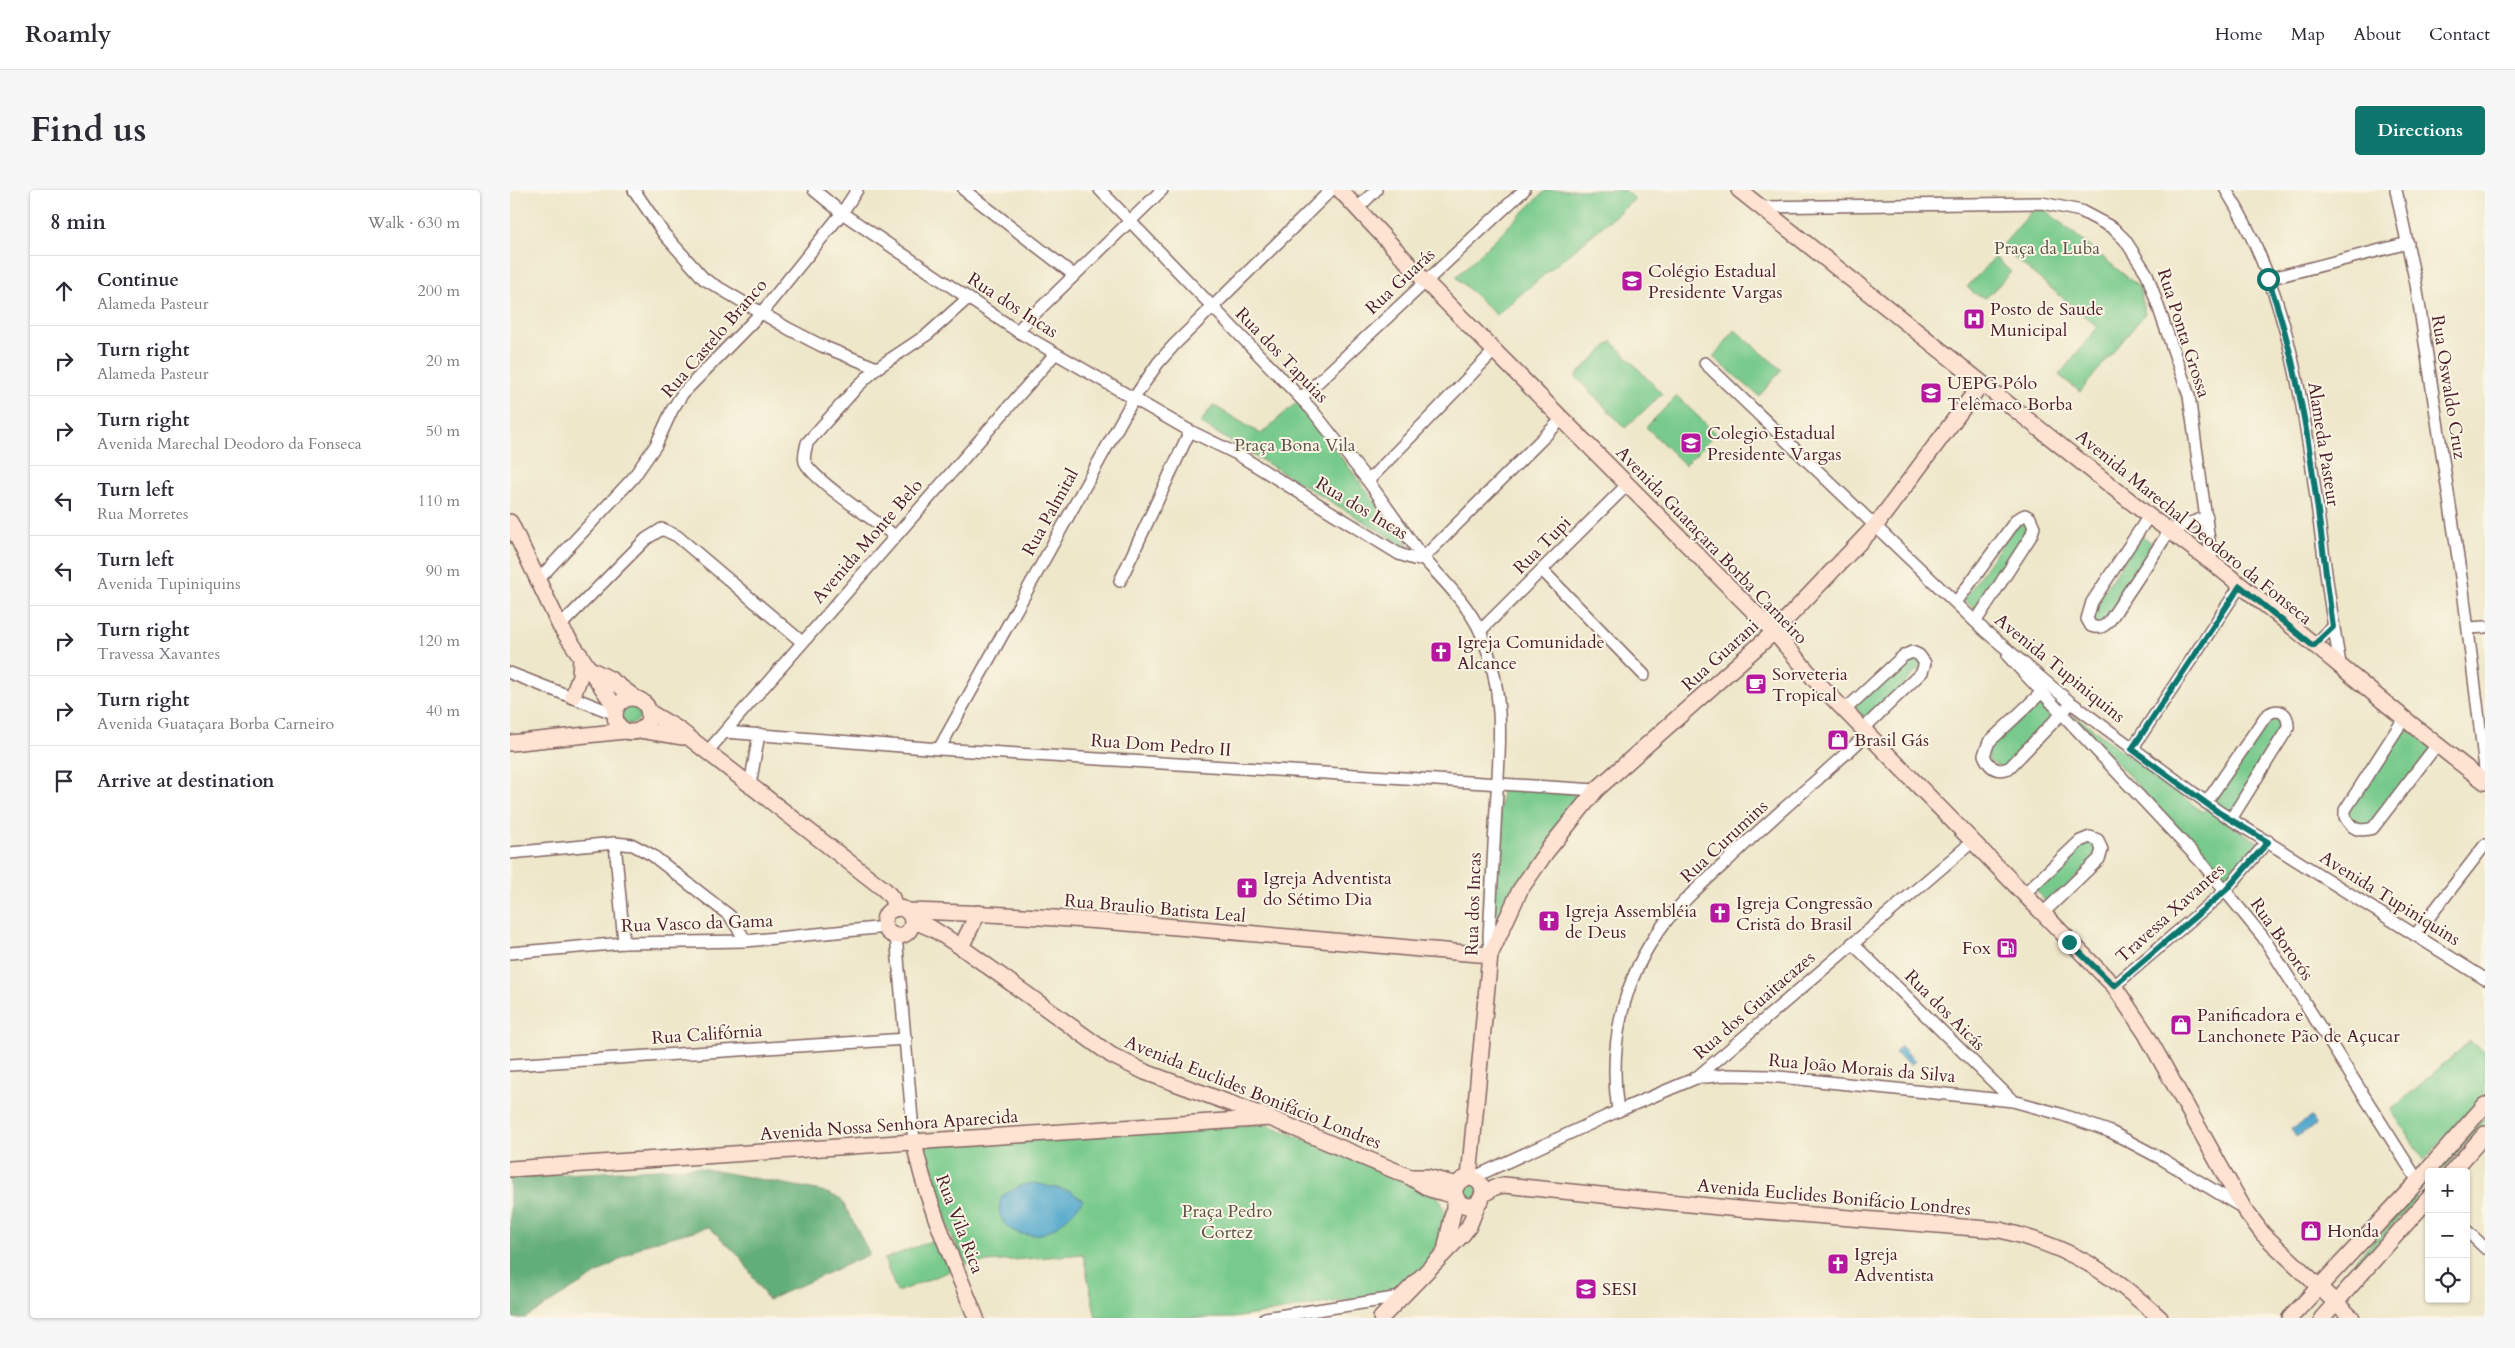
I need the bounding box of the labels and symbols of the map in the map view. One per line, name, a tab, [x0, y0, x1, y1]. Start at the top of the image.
park label: Praça da Luba	[1994, 236, 2100, 261]
street label: Rua Guarás	[1360, 242, 1441, 320]
place label: Colégio Estadual Presidente Vargas	[1648, 259, 1783, 305]
street label: Rua Ponta Grossa	[2151, 265, 2216, 401]
street label: Rua dos Incas	[963, 267, 1063, 344]
route start	[2257, 268, 2280, 291]
school or university icon: Colégio Estadual Presidente Vargas	[1620, 269, 1644, 293]
street label: Rua Castelo Branco	[656, 273, 773, 403]
place label: Posto de Saude Municipal	[1990, 297, 2104, 343]
street label: Rua dos Tapuias	[1229, 302, 1334, 409]
hospital icon: Posto de Saude Municipal	[1962, 307, 1986, 331]
street label: Rua Oswaldo Cruz	[2425, 313, 2472, 461]
place label: UEPG Pólo Telêmaco Borba	[1947, 371, 2073, 417]
street label: Alameda Pasteur	[2301, 380, 2346, 508]
school or university icon: UEPG Pólo Telêmaco Borba	[1919, 381, 1943, 405]
place label: Colegio Estadual Presidente Vargas	[1707, 421, 1842, 467]
street label: Avenida Marechal Deodoro da Fonseca	[2070, 424, 2317, 631]
school or university icon: Colegio Estadual Presidente Vargas	[1679, 431, 1703, 455]
park label: Praça Bona Vila	[1234, 433, 1356, 458]
street label: Avenida Guataçara Borba Carneiro	[1610, 441, 1813, 650]
street label: Rua Palmital	[1016, 464, 1085, 560]
street label: Rua dos Incas	[1311, 471, 1413, 546]
street label: Avenida Monte Belo	[806, 473, 929, 609]
street label: Rua Tupi	[1508, 511, 1577, 580]
street label: Avenida Tupiniquins	[1989, 608, 2130, 729]
street label: Rua Guarani	[1676, 614, 1765, 697]
place label: Igreja Comunidade Alcance	[1457, 630, 1605, 676]
church icon: Igreja Comunidade Alcance	[1429, 640, 1453, 664]
place label: Sorveteria Tropical	[1772, 662, 1848, 708]
cafe icon: Sorveteria Tropical	[1744, 672, 1768, 696]
street label: Rua Dom Pedro II	[1090, 728, 1232, 763]
shop icon: Brasil Gás	[1826, 728, 1850, 752]
place label: Brasil Gás	[1854, 728, 1929, 753]
street label: Rua Curumins	[1675, 794, 1774, 889]
street label: Avenida Tupiniquins	[2315, 845, 2465, 952]
street label: Rua dos Incas	[1459, 852, 1488, 956]
street label: Travessa Xavantes	[2111, 858, 2230, 969]
place label: Igreja Adventista do Sétimo Dia	[1263, 866, 1392, 912]
church icon: Igreja Adventista do Sétimo Dia	[1235, 876, 1259, 900]
street label: Rua Braulio Batista Leal	[1063, 888, 1247, 929]
place label: Igreja Congressão Cristã do Brasil	[1736, 891, 1873, 937]
street label: Rua Bororós	[2244, 893, 2319, 986]
place label: Igreja Assembléia de Deus	[1565, 899, 1697, 945]
church icon: Igreja Congressão Cristã do Brasil	[1708, 901, 1732, 925]
street label: Rua Vasco da Gama	[621, 908, 774, 939]
church icon: Igreja Assembléia de Deus	[1537, 909, 1561, 933]
route end	[2058, 931, 2081, 954]
place label: Fox	[1962, 936, 1991, 961]
fuel station icon: Fox	[1995, 936, 2019, 960]
street label: Rua dos Guaitacazes	[1688, 945, 1821, 1065]
street label: Rua dos Aicás	[1899, 964, 1991, 1056]
place label: Panificadora e Lanchonete Pão de Açucar	[2197, 1003, 2400, 1049]
shop icon: Panificadora e Lanchonete Pão de Açucar	[2169, 1013, 2193, 1037]
street label: Rua Califórnia	[651, 1018, 763, 1051]
street label: Avenida Euclides Bonifácio Londres	[1121, 1029, 1385, 1155]
street label: Rua João Morais da Silva	[1767, 1048, 1957, 1089]
street label: Avenida Nossa Senhora Aparecida	[759, 1104, 1019, 1147]
street label: Rua Vila Rica	[929, 1171, 990, 1277]
street label: Avenida Euclides Bonifácio Londres	[1696, 1173, 1972, 1222]
park label: Praça Pedro Cortez	[1182, 1199, 1273, 1245]
shop icon: Honda	[2299, 1219, 2323, 1243]
place label: Honda	[2327, 1219, 2380, 1244]
place label: Igreja Adventista	[1854, 1242, 1934, 1288]
church icon: Igreja Adventista	[1826, 1252, 1850, 1276]
school or university icon: SESI	[1574, 1277, 1598, 1301]
place label: SESI	[1602, 1277, 1637, 1302]

